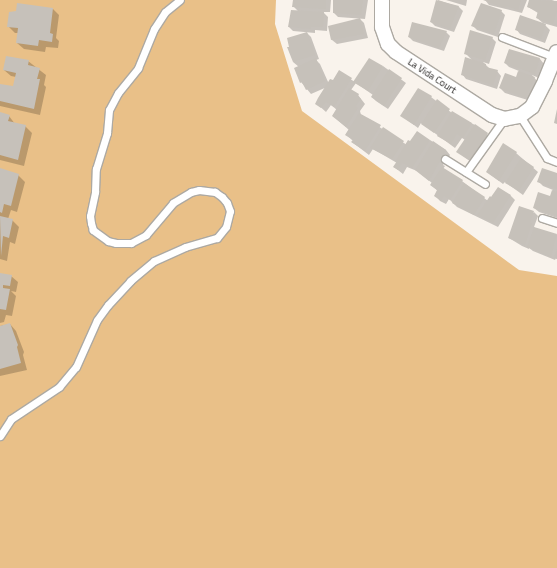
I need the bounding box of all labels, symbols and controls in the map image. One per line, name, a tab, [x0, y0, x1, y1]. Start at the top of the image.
street label: La Vida Court	[405, 56, 459, 96]

